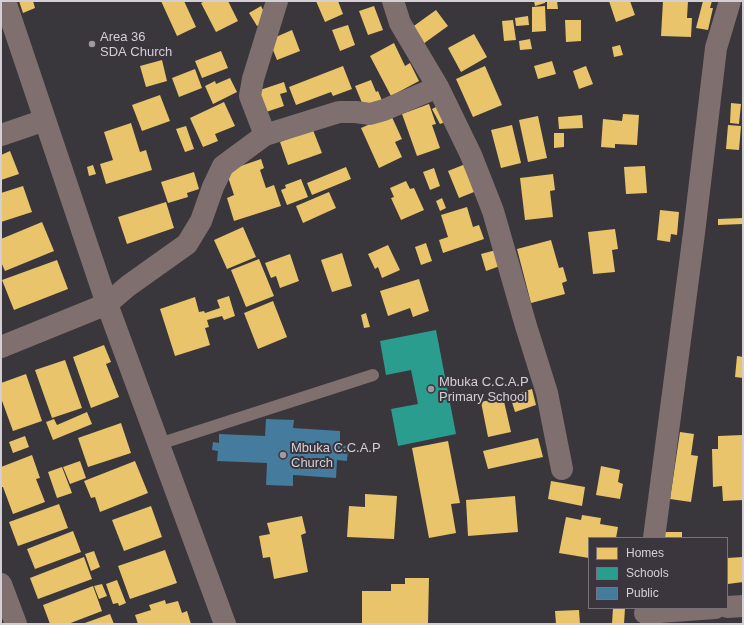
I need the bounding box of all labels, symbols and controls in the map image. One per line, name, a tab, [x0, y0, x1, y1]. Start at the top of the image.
place label: Area 36 SDA Church	[100, 29, 172, 60]
marker: Area 36 SDA Church	[87, 39, 97, 49]
place label: Mbuka C.C.A.P Primary School	[439, 374, 529, 405]
marker: Mbuka C.C.A.P Primary School	[426, 384, 436, 394]
place label: Mbuka C.C.A.P Church	[291, 440, 381, 471]
marker: Mbuka C.C.A.P Church	[278, 450, 288, 460]
legend	[588, 537, 728, 609]
text: Homes	[626, 546, 664, 560]
text: Schools	[626, 566, 669, 580]
text: Public	[626, 586, 659, 600]

